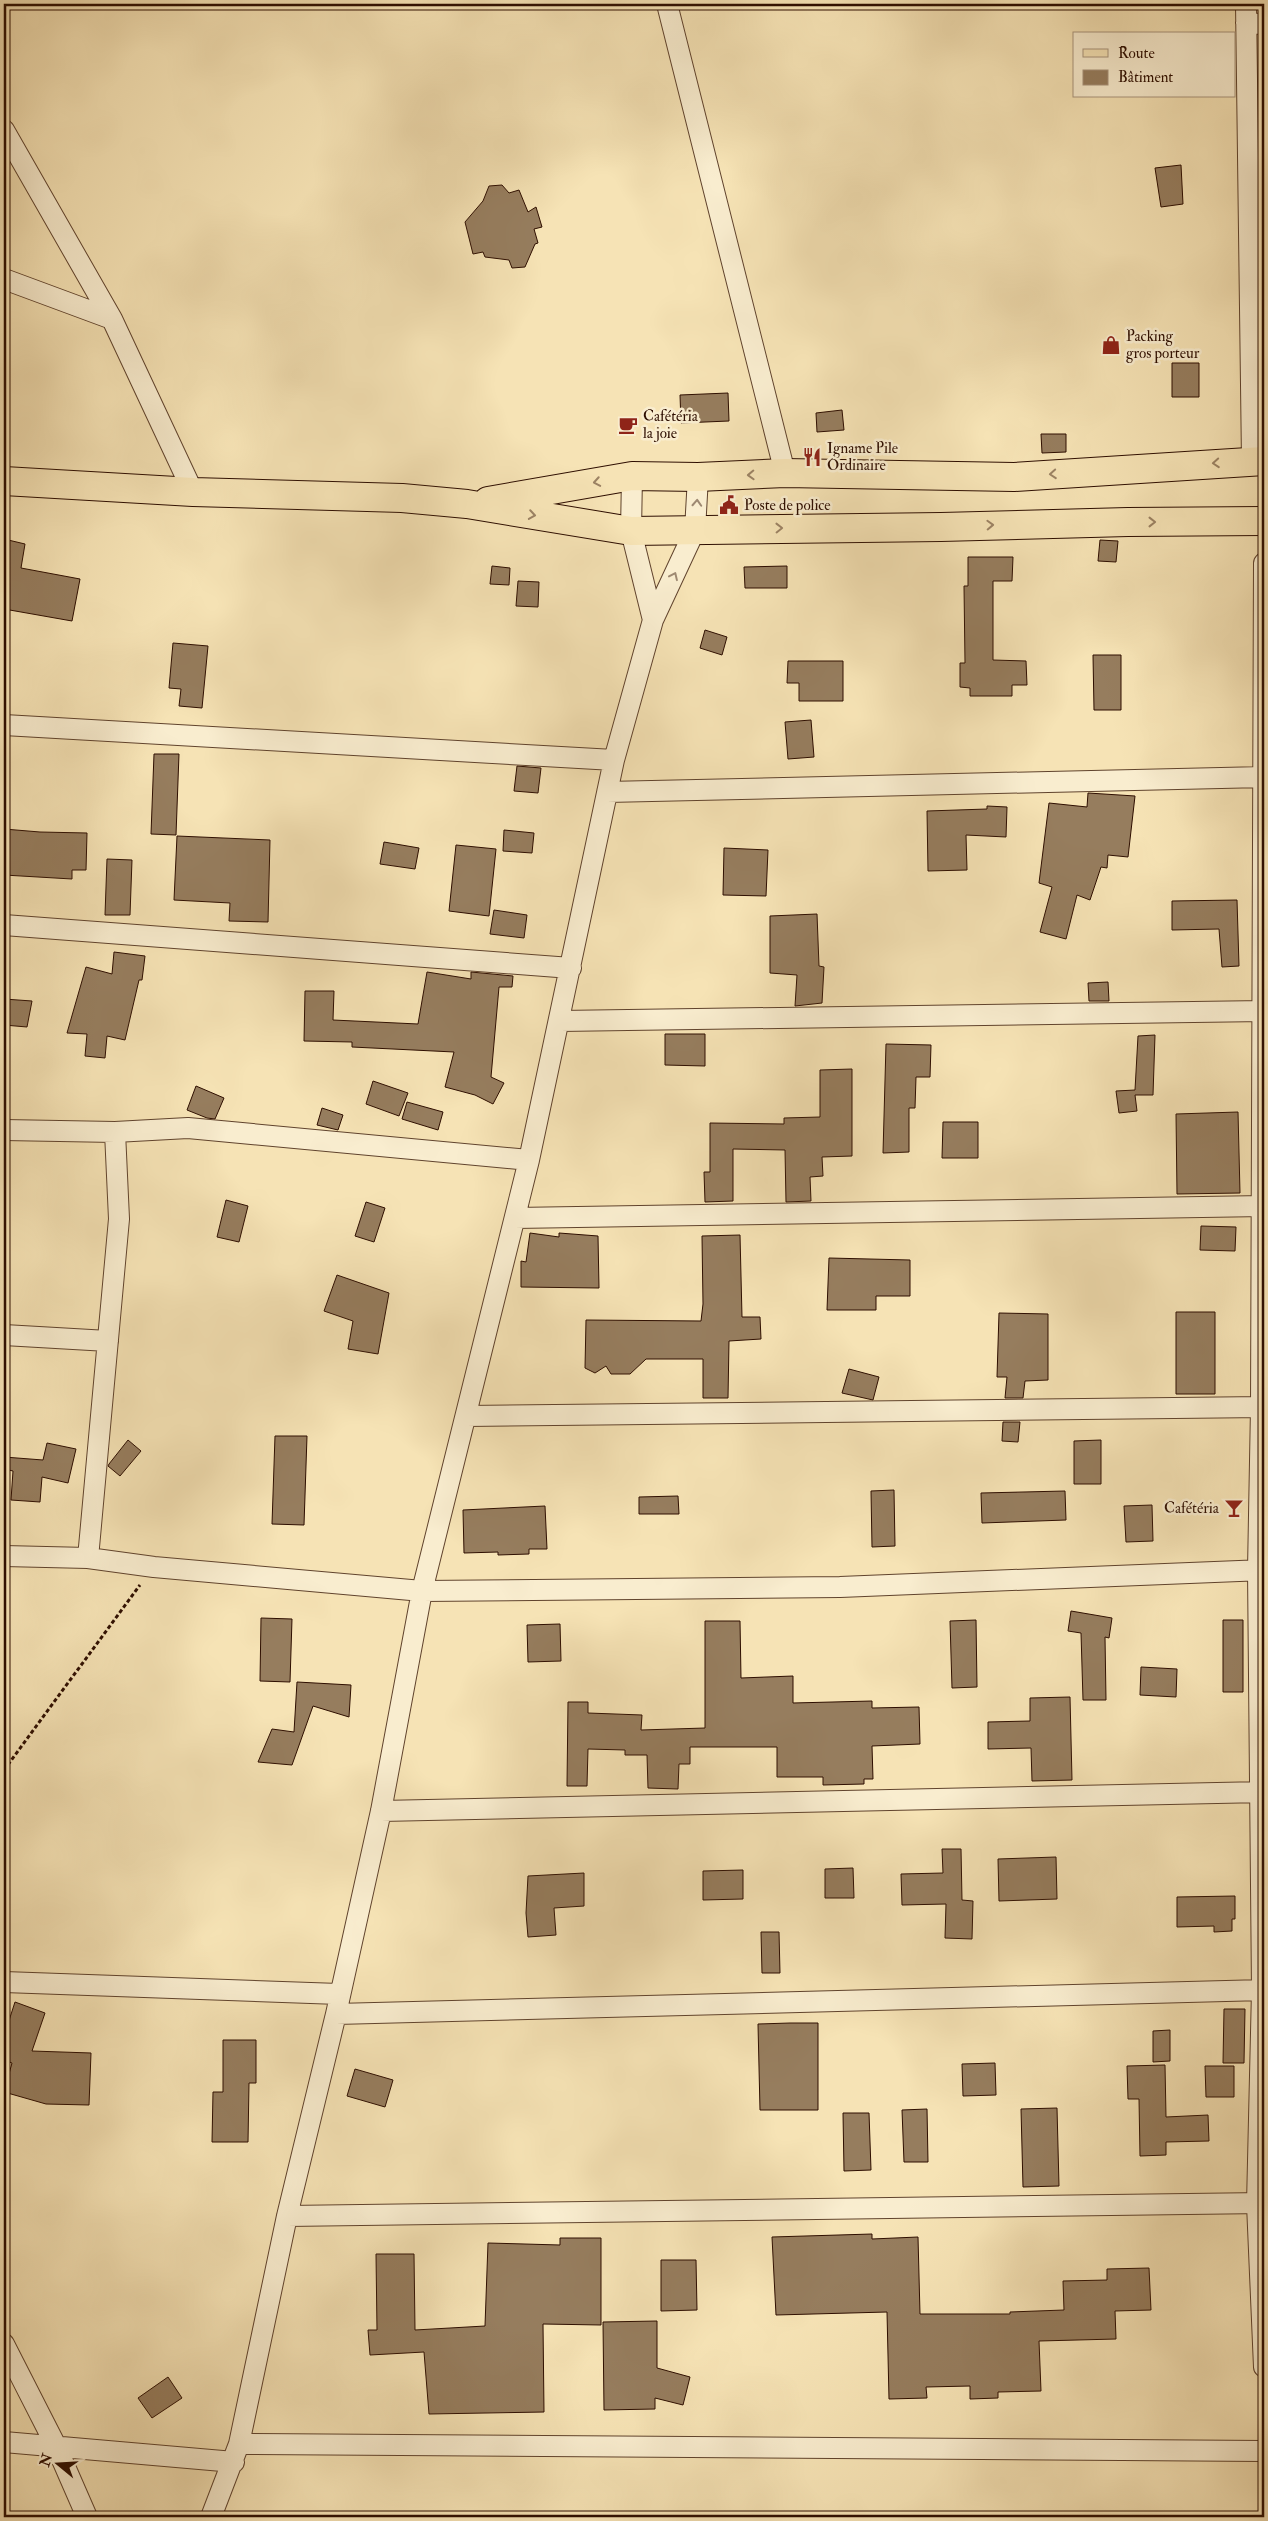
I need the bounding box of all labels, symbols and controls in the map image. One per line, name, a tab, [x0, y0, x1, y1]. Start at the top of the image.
legend	[1073, 32, 1236, 98]
text: Route	[1118, 44, 1155, 63]
text: Bâtiment	[1118, 68, 1173, 87]
place label: Packing gros porteur	[1126, 327, 1200, 364]
shop icon: Packing gros porteur	[1100, 334, 1122, 356]
place label: Cafétéria la joie	[643, 407, 699, 443]
cafe icon: Cafétéria la joie	[617, 414, 639, 436]
place label: Igname Pile Ordinaire	[827, 439, 898, 475]
restaurant icon: Igname Pile Ordinaire	[801, 446, 823, 468]
one-way arrow	[1211, 458, 1219, 469]
one-way arrow	[1049, 468, 1057, 479]
one-way arrow	[747, 469, 755, 480]
one-way arrow	[593, 476, 602, 486]
public building icon: Poste de police	[718, 494, 740, 516]
place label: Poste de police	[744, 496, 831, 516]
one-way arrow	[691, 499, 702, 507]
one-way arrow	[528, 509, 536, 520]
one-way arrow	[1148, 517, 1156, 527]
one-way arrow	[986, 520, 994, 531]
one-way arrow	[776, 523, 783, 533]
one-way arrow	[668, 572, 678, 581]
bar icon: Cafétéria	[1223, 1497, 1245, 1519]
place label: Cafétéria	[1164, 1499, 1220, 1518]
north arrow	[32, 2438, 82, 2488]
text: N	[36, 2451, 56, 2470]

